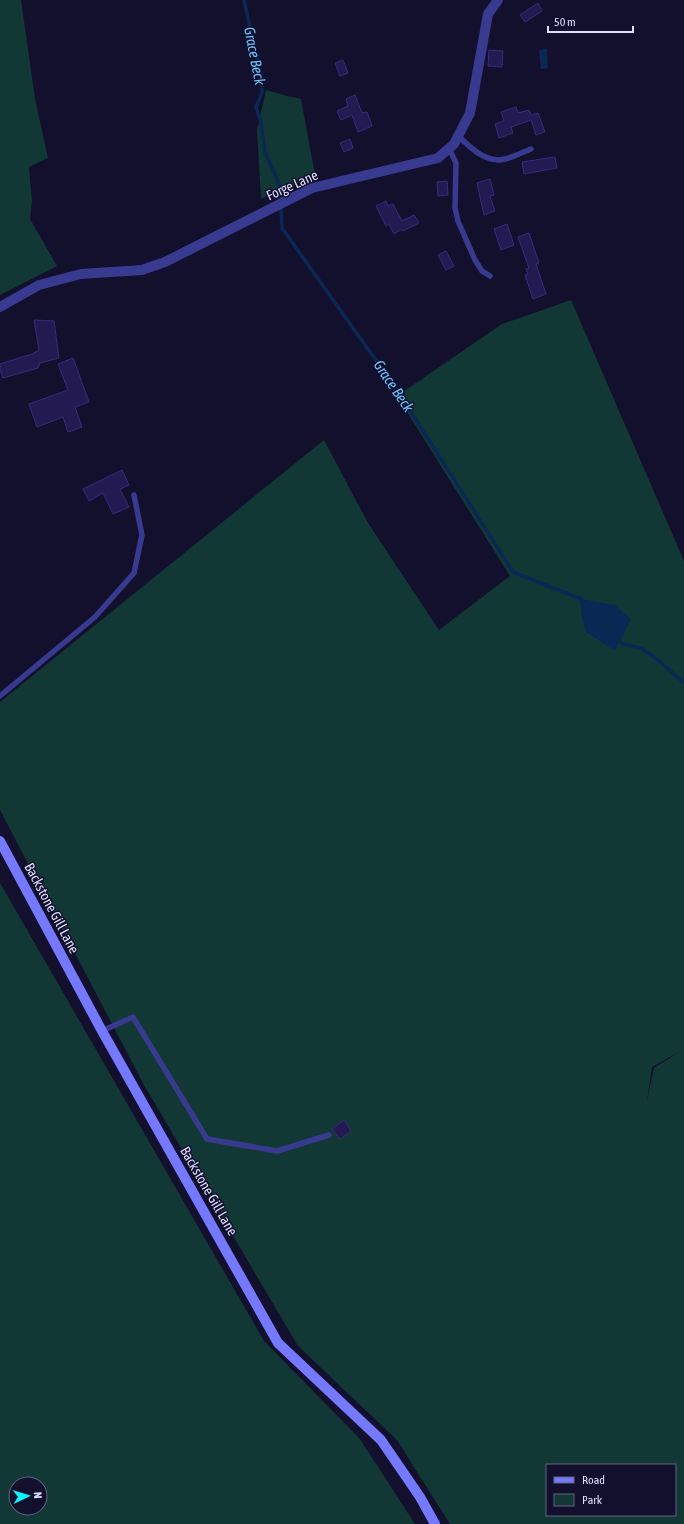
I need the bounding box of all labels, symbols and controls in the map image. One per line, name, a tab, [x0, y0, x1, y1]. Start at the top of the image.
scale bar	[548, 8, 633, 34]
text: 50 m	[554, 15, 576, 29]
water label: Grace Beck	[241, 25, 269, 87]
street label: Forge Lane	[264, 167, 320, 203]
water label: Grace Beck	[370, 357, 418, 416]
street label: Backstone Gill Lane	[21, 860, 83, 956]
street label: Backstone Gill Lane	[177, 1144, 241, 1238]
legend	[546, 1464, 676, 1516]
text: Road	[582, 1473, 605, 1487]
north arrow	[8, 1476, 48, 1516]
text: N	[32, 1492, 44, 1499]
text: Park	[582, 1493, 603, 1507]

